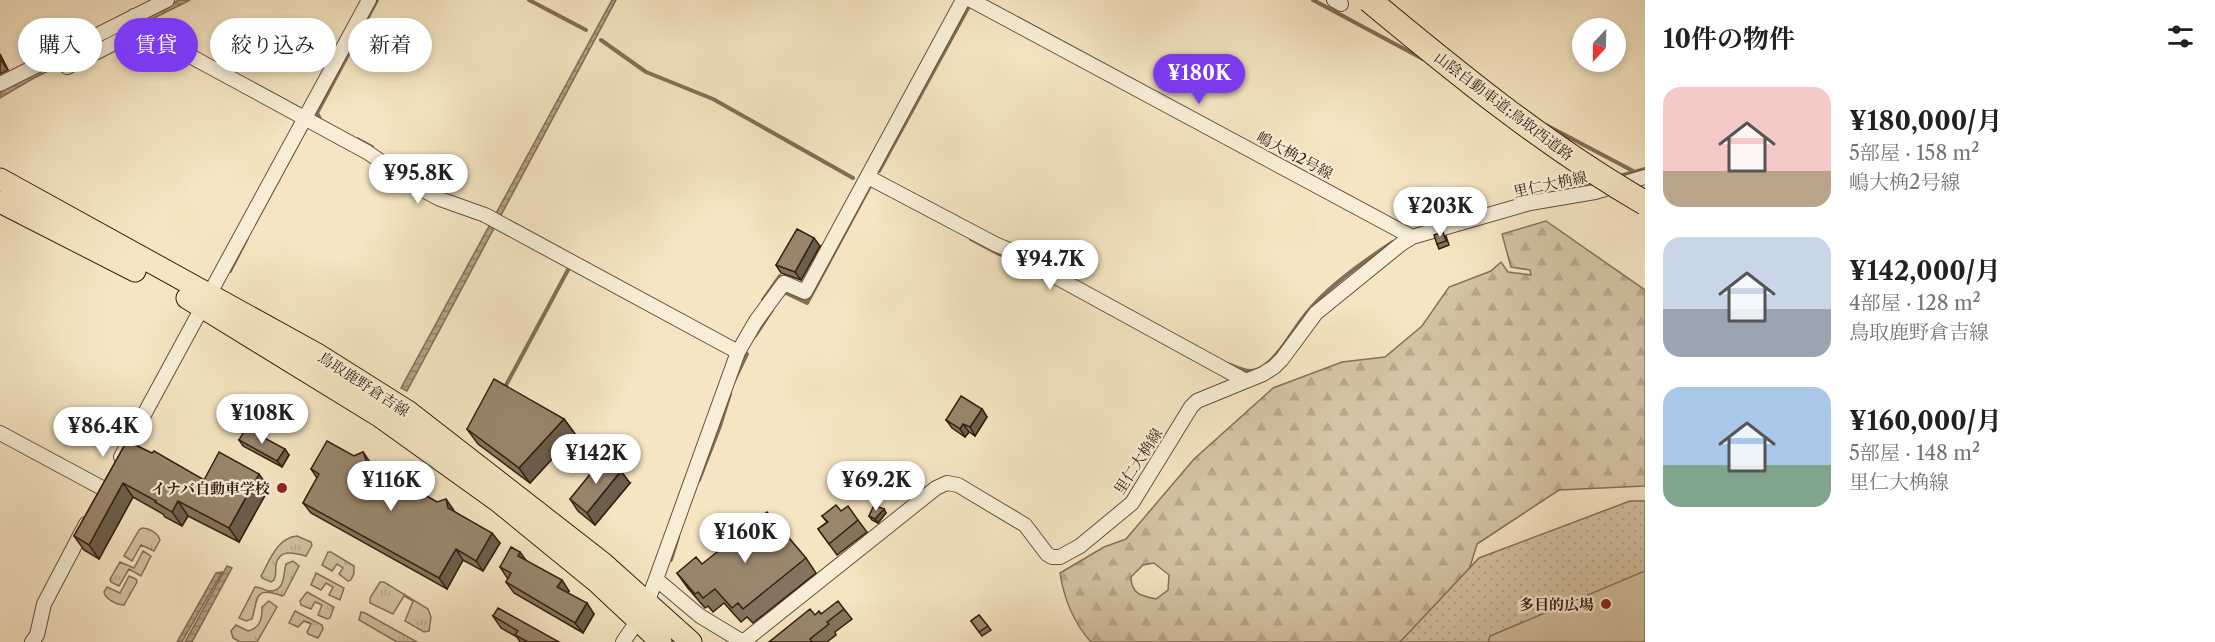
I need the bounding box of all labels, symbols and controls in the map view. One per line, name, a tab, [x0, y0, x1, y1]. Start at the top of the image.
chip: 購入	[18, 18, 102, 72]
chip: 賃貸	[114, 18, 198, 72]
chip: 絞り込み	[210, 18, 336, 72]
chip: 新着	[348, 18, 432, 72]
north arrow	[1572, 18, 1626, 72]
map controls	[1572, 18, 1626, 72]
icon: filters	[2164, 20, 2197, 53]
text: 10件の物件	[1663, 23, 1795, 55]
street label: 山陰自動車道;鳥取西道路	[1431, 47, 1577, 165]
pin: ¥180K	[1157, 54, 1241, 105]
text: ¥180K	[1167, 61, 1231, 85]
text: ¥180,000/月	[1849, 105, 2003, 137]
icon: home	[1711, 111, 1783, 183]
street label: 嶋大桷2号線	[1254, 127, 1336, 183]
text: 5部屋 · 158 m²	[1849, 141, 1979, 165]
pin: ¥95.8K	[369, 154, 467, 205]
text: ¥95.8K	[383, 161, 453, 185]
street label: 里仁大桷線	[1511, 167, 1589, 201]
text: 嶋大桷2号線	[1849, 170, 1961, 194]
pin: ¥203K	[1398, 187, 1482, 238]
text: ¥203K	[1407, 194, 1473, 218]
pin: ¥94.7K	[1001, 240, 1099, 291]
text: ¥94.7K	[1015, 247, 1085, 271]
text: ¥142,000/月	[1849, 255, 2001, 287]
icon: home	[1711, 261, 1783, 333]
text: 4部屋 · 128 m²	[1849, 291, 1981, 315]
text: 鳥取鹿野倉吉線	[1849, 320, 1989, 344]
street label: 鳥取鹿野倉吉線	[315, 347, 413, 421]
pin: ¥108K	[220, 394, 304, 445]
text: ¥108K	[230, 401, 294, 425]
text: ¥160,000/月	[1849, 405, 2002, 437]
pin: ¥86.4K	[54, 407, 152, 458]
icon: home	[1711, 411, 1783, 483]
text: ¥86.4K	[67, 414, 139, 438]
street label: 里仁大桷線	[1110, 424, 1166, 498]
pin: ¥142K	[554, 434, 638, 485]
text: ¥142K	[565, 441, 627, 465]
text: 5部屋 · 148 m²	[1849, 441, 1980, 465]
pin: ¥116K	[349, 461, 433, 512]
pin: ¥69.2K	[827, 461, 925, 512]
text: ¥116K	[361, 468, 421, 492]
text: ¥69.2K	[841, 468, 911, 492]
text: 里仁大桷線	[1849, 470, 1949, 494]
place label: イナバ自動車学校	[151, 479, 270, 498]
marker: イナバ自動車学校	[275, 481, 289, 495]
pin: ¥160K	[703, 513, 787, 564]
text: ¥160K	[713, 520, 777, 544]
place label: 多目的広場	[1519, 595, 1594, 614]
marker: 多目的広場	[1599, 597, 1613, 611]

